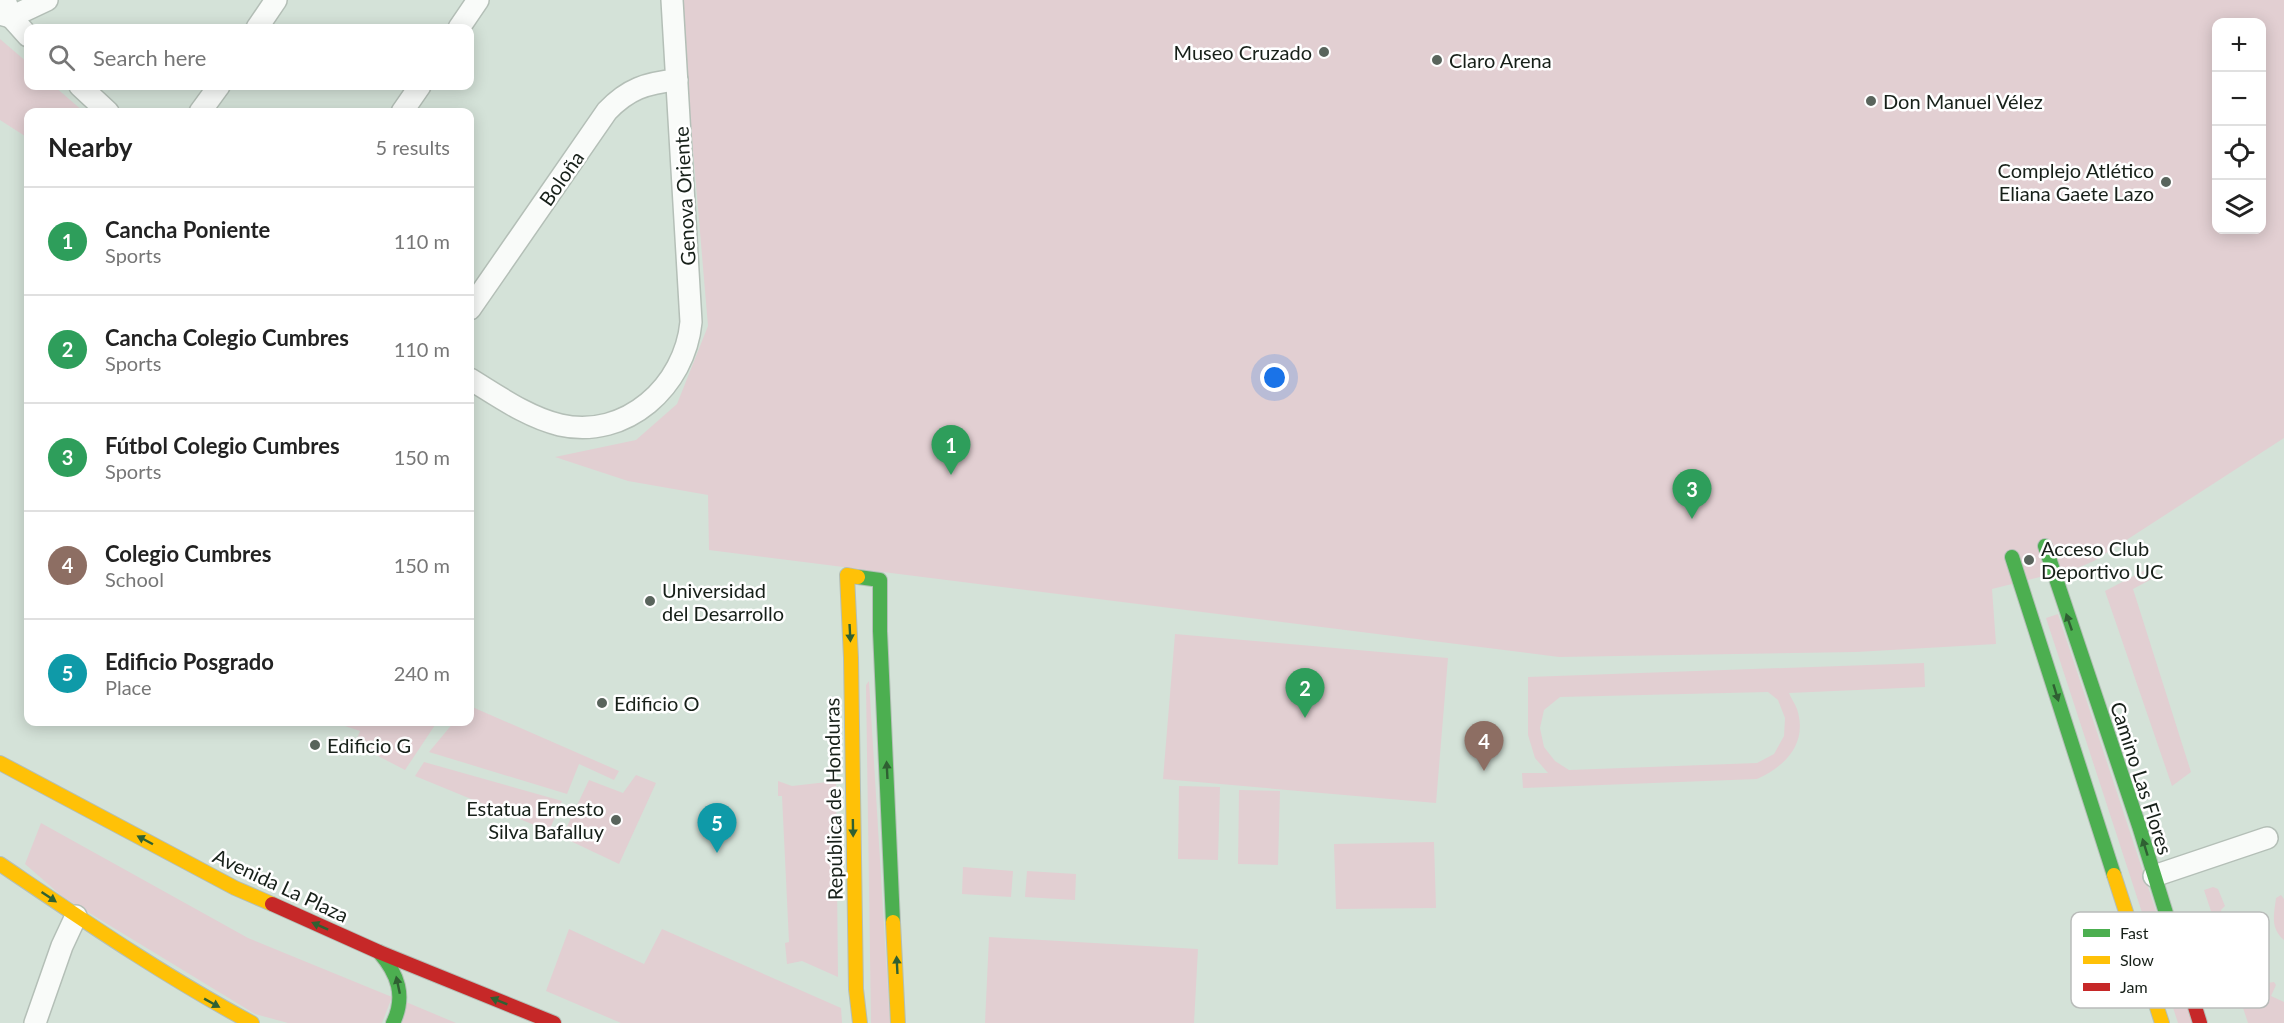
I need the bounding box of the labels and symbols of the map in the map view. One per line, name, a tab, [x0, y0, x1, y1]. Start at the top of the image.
place label: Museo Cruzado	[1174, 40, 1312, 64]
marker: Museo Cruzado	[1317, 45, 1331, 59]
place label: Claro Arena	[1449, 48, 1552, 72]
marker: Claro Arena	[1430, 53, 1444, 67]
place label: Don Manuel Vélez	[1883, 89, 2043, 113]
marker: Don Manuel Vélez	[1864, 94, 1878, 108]
street label: Genova Oriente	[668, 126, 700, 266]
street label: Boloña	[534, 146, 588, 210]
place label: Complejo Atlético Eliana Gaete Lazo	[1998, 158, 2154, 205]
marker: Complejo Atlético Eliana Gaete Lazo	[2159, 175, 2173, 189]
your location	[1260, 363, 1289, 392]
pin: 1	[932, 426, 970, 475]
pin: 3	[1672, 470, 1712, 519]
place label: Acceso Club Deportivo UC	[2041, 536, 2163, 583]
marker: Acceso Club Deportivo UC	[2022, 553, 2036, 567]
place label: Universidad del Desarrollo	[662, 578, 784, 625]
marker: Universidad del Desarrollo	[643, 594, 657, 608]
one-way arrow	[2064, 613, 2074, 631]
one-way arrow	[845, 624, 855, 643]
pin: 2	[1286, 668, 1324, 718]
one-way arrow	[2052, 684, 2061, 702]
place label: Edificio O	[614, 691, 699, 715]
marker: Edificio O	[595, 696, 609, 710]
street label: República de Honduras	[819, 698, 847, 900]
street label: Camino Las Flores	[2106, 698, 2178, 858]
pin: 4	[1464, 722, 1504, 771]
place label: Edificio G	[327, 733, 411, 757]
marker: Edificio G	[308, 738, 322, 752]
one-way arrow	[883, 760, 892, 779]
place label: Estatua Ernesto Silva Bafalluy	[466, 796, 605, 843]
pin: 5	[698, 804, 736, 853]
marker: Estatua Ernesto Silva Bafalluy	[609, 813, 623, 827]
one-way arrow	[848, 819, 858, 838]
one-way arrow	[136, 835, 153, 845]
one-way arrow	[2140, 838, 2149, 856]
street label: Avenida La Plaza	[210, 843, 352, 927]
one-way arrow	[40, 891, 56, 903]
legend	[2071, 912, 2269, 1008]
one-way arrow	[311, 921, 328, 930]
text: Fast	[2120, 923, 2149, 942]
text: Slow	[2120, 950, 2154, 969]
one-way arrow	[892, 955, 901, 974]
one-way arrow	[393, 976, 403, 995]
text: Jam	[2120, 977, 2148, 996]
one-way arrow	[490, 996, 508, 1006]
one-way arrow	[204, 997, 221, 1007]

